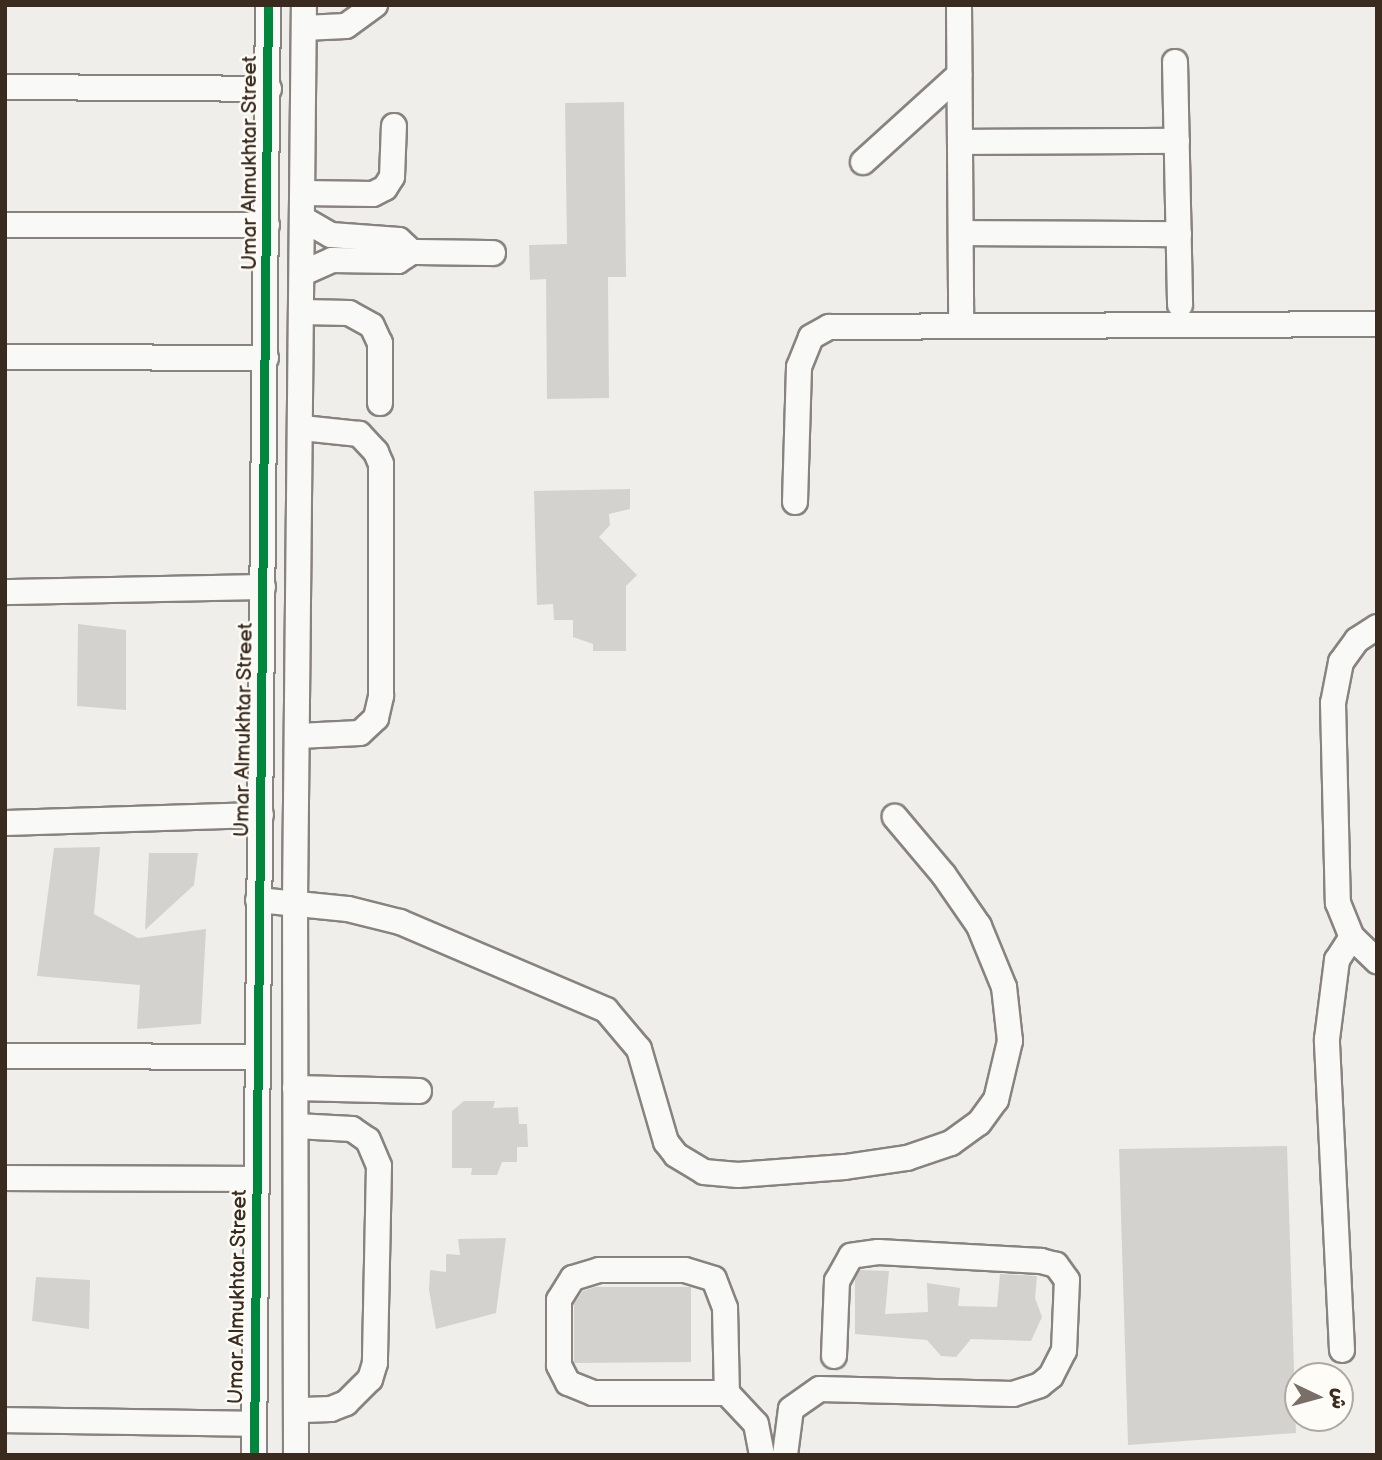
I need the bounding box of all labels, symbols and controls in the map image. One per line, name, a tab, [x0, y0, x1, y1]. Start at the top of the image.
street label: Umar Almukhtar Street	[237, 56, 263, 270]
street label: Umar Almukhtar Street	[230, 622, 258, 838]
street label: Umar Almukhtar Street	[224, 1189, 252, 1405]
north arrow	[1284, 1362, 1354, 1432]
text: ش	[1326, 1387, 1351, 1410]

